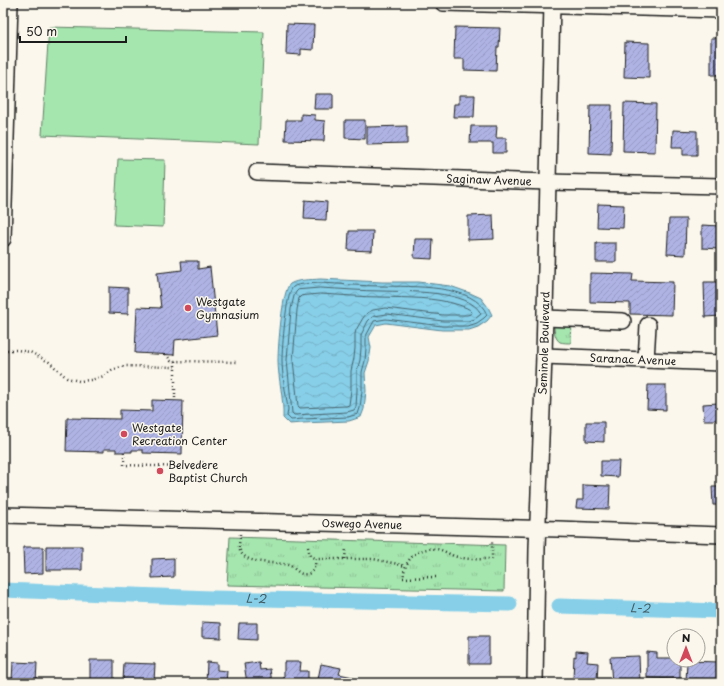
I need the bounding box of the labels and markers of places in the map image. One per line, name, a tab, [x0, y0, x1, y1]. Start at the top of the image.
place label: Westgate Gymnasium	[196, 293, 259, 323]
marker: Westgate Gymnasium	[183, 303, 193, 313]
place label: Westgate Recreation Center	[132, 419, 228, 449]
marker: Westgate Recreation Center	[119, 429, 129, 439]
place label: Belvedere Baptist Church	[168, 456, 248, 486]
marker: Belvedere Baptist Church	[155, 466, 165, 476]

